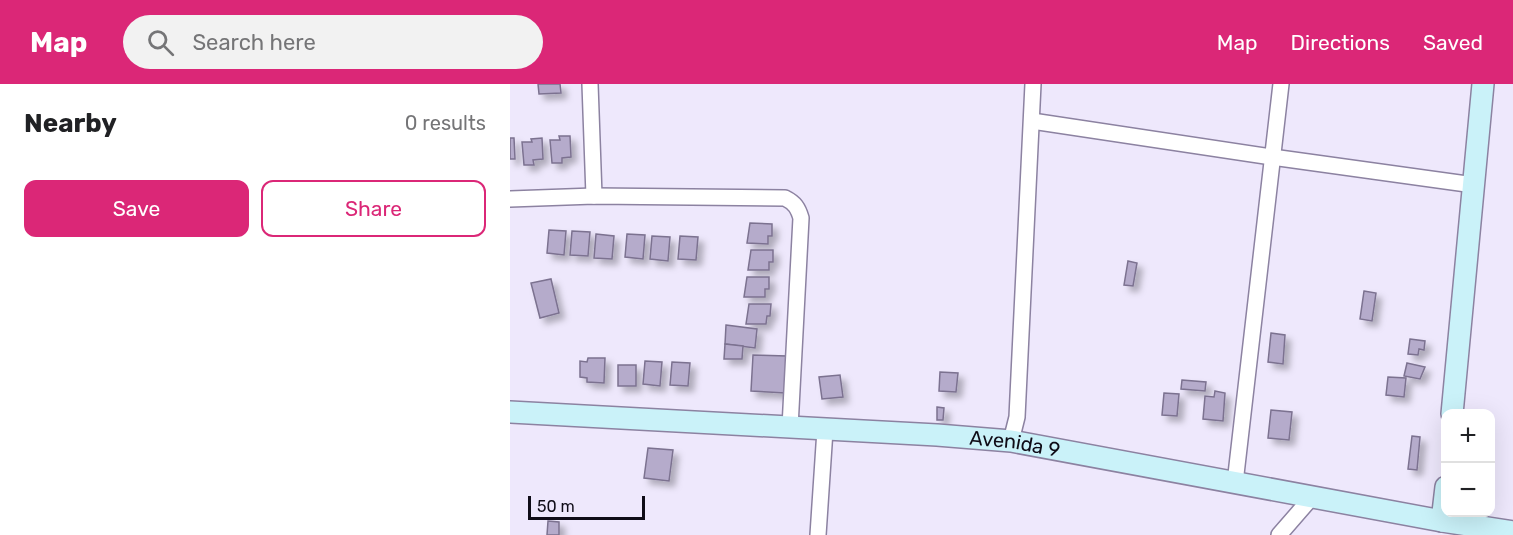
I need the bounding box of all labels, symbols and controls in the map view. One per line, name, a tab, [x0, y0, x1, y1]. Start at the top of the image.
search box	[123, 15, 543, 69]
text: Map	[30, 26, 87, 59]
icon: search	[144, 26, 177, 59]
text: Search here	[192, 29, 316, 56]
text: Map	[1217, 30, 1258, 55]
text: Directions	[1291, 30, 1390, 55]
text: Saved	[1423, 30, 1483, 55]
text: Nearby	[24, 108, 117, 139]
text: 0 results	[405, 111, 486, 135]
button: Save	[24, 180, 249, 237]
button: Share	[261, 180, 486, 237]
map controls	[1441, 409, 1495, 517]
button: +	[1441, 409, 1495, 463]
street label: Avenida 9	[969, 426, 1062, 462]
button: −	[1441, 463, 1495, 517]
scale bar	[528, 493, 645, 520]
text: 50 m	[537, 497, 575, 516]

